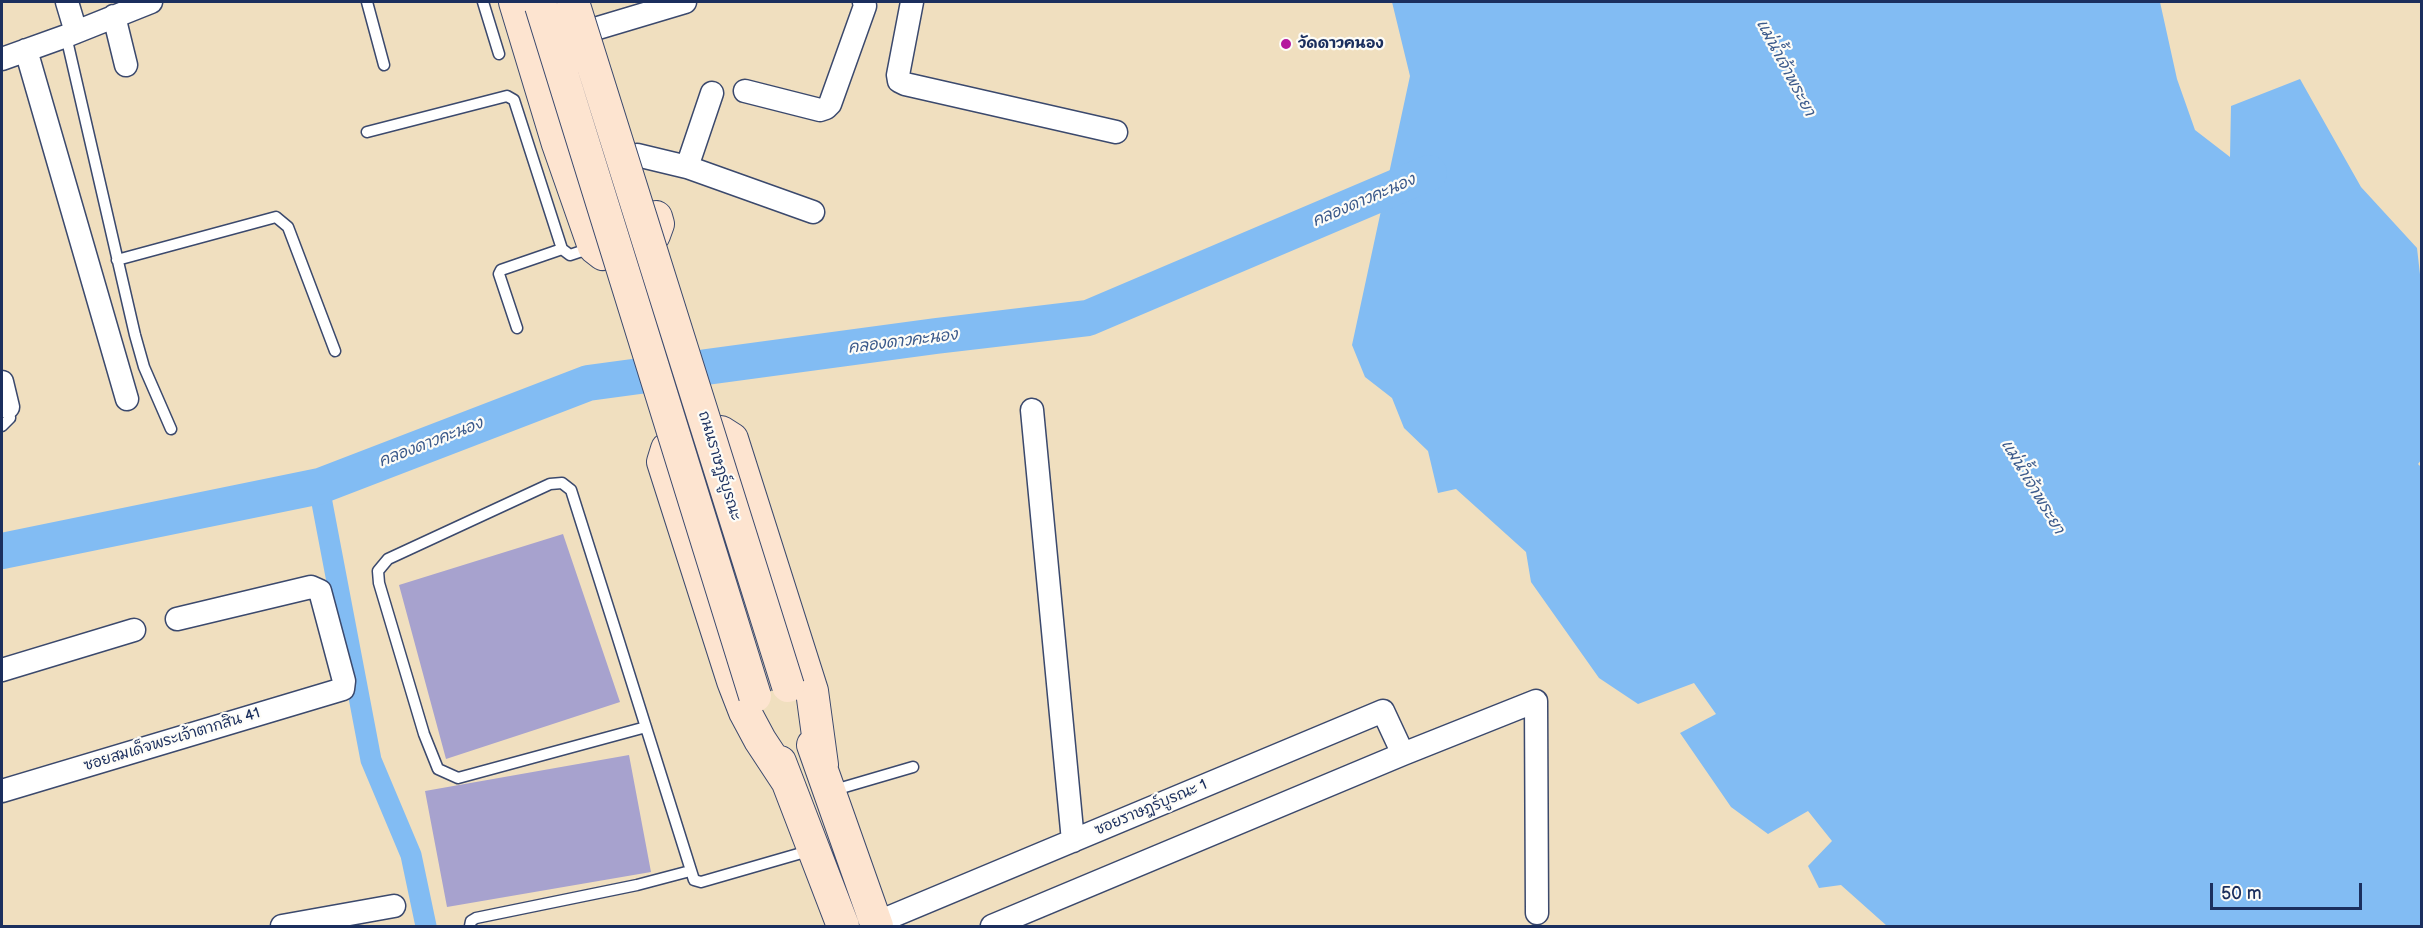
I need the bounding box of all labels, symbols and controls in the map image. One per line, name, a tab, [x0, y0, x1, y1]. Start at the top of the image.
water label: แม่น้ำเจ้าพระยา	[1752, 16, 1818, 120]
place label: วัดดาวคนอง	[1298, 35, 1384, 53]
marker: วัดดาวคนอง	[1279, 37, 1293, 51]
water label: คลองดาวคะนอง	[1310, 171, 1418, 231]
water label: คลองดาวคะนอง	[847, 326, 959, 358]
street label: ถนนราษฎร์บูรณะ	[694, 409, 744, 523]
water label: คลองดาวคะนอง	[376, 414, 486, 472]
water label: แม่น้ำเจ้าพระยา	[1996, 436, 2068, 538]
street label: ซอยสมเด็จพระเจ้าตากสิน 41	[82, 705, 262, 775]
street label: ซอยราษฎร์บูรณะ 1	[1092, 776, 1210, 840]
scale bar	[2213, 871, 2364, 909]
text: 50 m	[2221, 883, 2262, 904]

